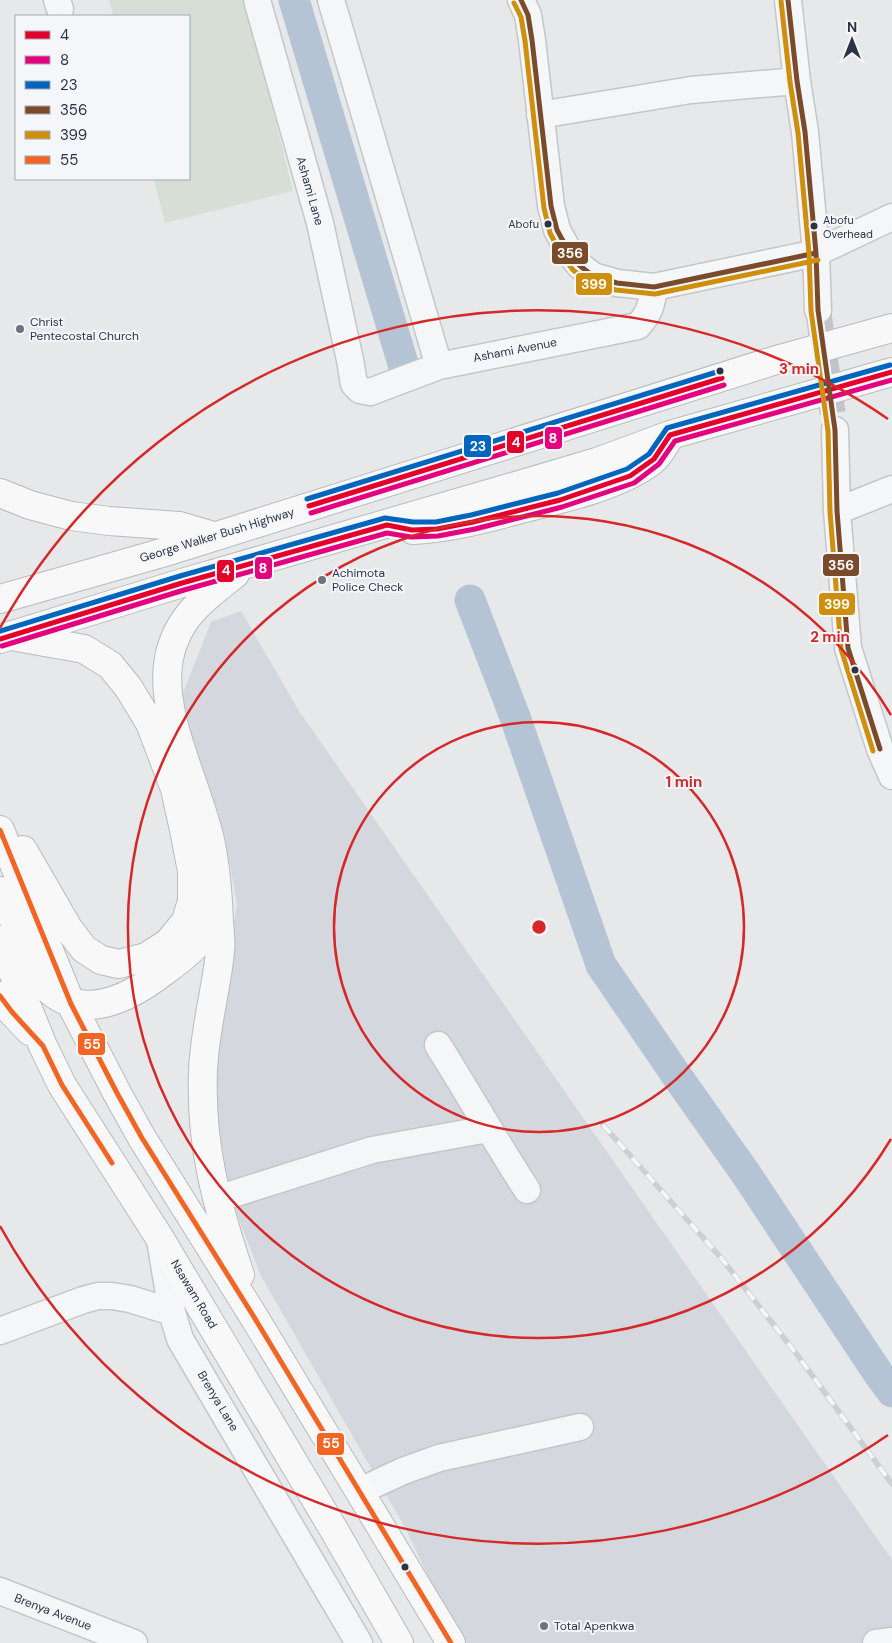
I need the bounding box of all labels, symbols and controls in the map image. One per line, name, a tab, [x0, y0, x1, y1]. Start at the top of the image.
legend	[15, 15, 190, 180]
north arrow	[827, 15, 877, 65]
text: N	[847, 18, 857, 36]
text: 4	[60, 25, 69, 45]
text: 8	[60, 50, 69, 70]
text: 23	[60, 75, 78, 95]
text: 356	[60, 100, 87, 120]
text: 399	[60, 125, 87, 145]
text: 55	[60, 150, 78, 170]
street label: Ashami Lane	[293, 155, 327, 227]
place label: Abofu Overhead	[823, 213, 873, 241]
place label: Abofu	[508, 217, 539, 231]
marker: Abofu	[543, 219, 553, 229]
marker: Abofu Overhead	[809, 221, 819, 231]
line badge: 356	[551, 241, 589, 265]
text: 356	[557, 244, 583, 262]
line badge: 399	[575, 272, 613, 296]
text: 399	[581, 275, 607, 293]
place label: Christ Pentecostal Church	[30, 314, 139, 344]
marker: Christ Pentecostal Church	[14, 323, 26, 335]
street label: Ashami Avenue	[472, 334, 558, 366]
text: 3 min	[779, 359, 819, 379]
unlabelled marker	[715, 366, 725, 376]
line badge: 8	[544, 426, 563, 450]
text: 8	[549, 429, 558, 447]
line badge: 4	[506, 430, 525, 454]
text: 4	[511, 433, 521, 451]
line badge: 23	[463, 434, 492, 458]
text: 23	[470, 437, 486, 455]
street label: George Walker Bush Highway	[138, 504, 297, 566]
line badge: 356	[822, 553, 860, 577]
line badge: 8	[254, 556, 273, 580]
text: 356	[828, 556, 854, 574]
line badge: 4	[216, 559, 235, 583]
text: 8	[259, 559, 268, 577]
text: 4	[221, 561, 231, 579]
place label: Achimota Police Check	[332, 565, 403, 595]
marker: Achimota Police Check	[316, 574, 328, 586]
line badge: 399	[818, 592, 856, 616]
text: 399	[824, 595, 850, 613]
text: 2 min	[810, 627, 850, 647]
unlabelled marker	[850, 665, 860, 675]
text: 1 min	[666, 772, 702, 792]
centre of rings	[530, 918, 548, 936]
line badge: 55	[77, 1032, 106, 1056]
text: 55	[83, 1035, 101, 1053]
street label: Nsawam Road	[167, 1256, 221, 1332]
street label: Brenya Lane	[194, 1368, 242, 1434]
line badge: 55	[316, 1432, 345, 1456]
text: 55	[322, 1434, 340, 1452]
unlabelled marker	[400, 1562, 410, 1572]
street label: Brenya Avenue	[12, 1590, 94, 1634]
place label: Total Apenkwa	[554, 1618, 634, 1634]
marker: Total Apenkwa	[538, 1620, 550, 1632]

